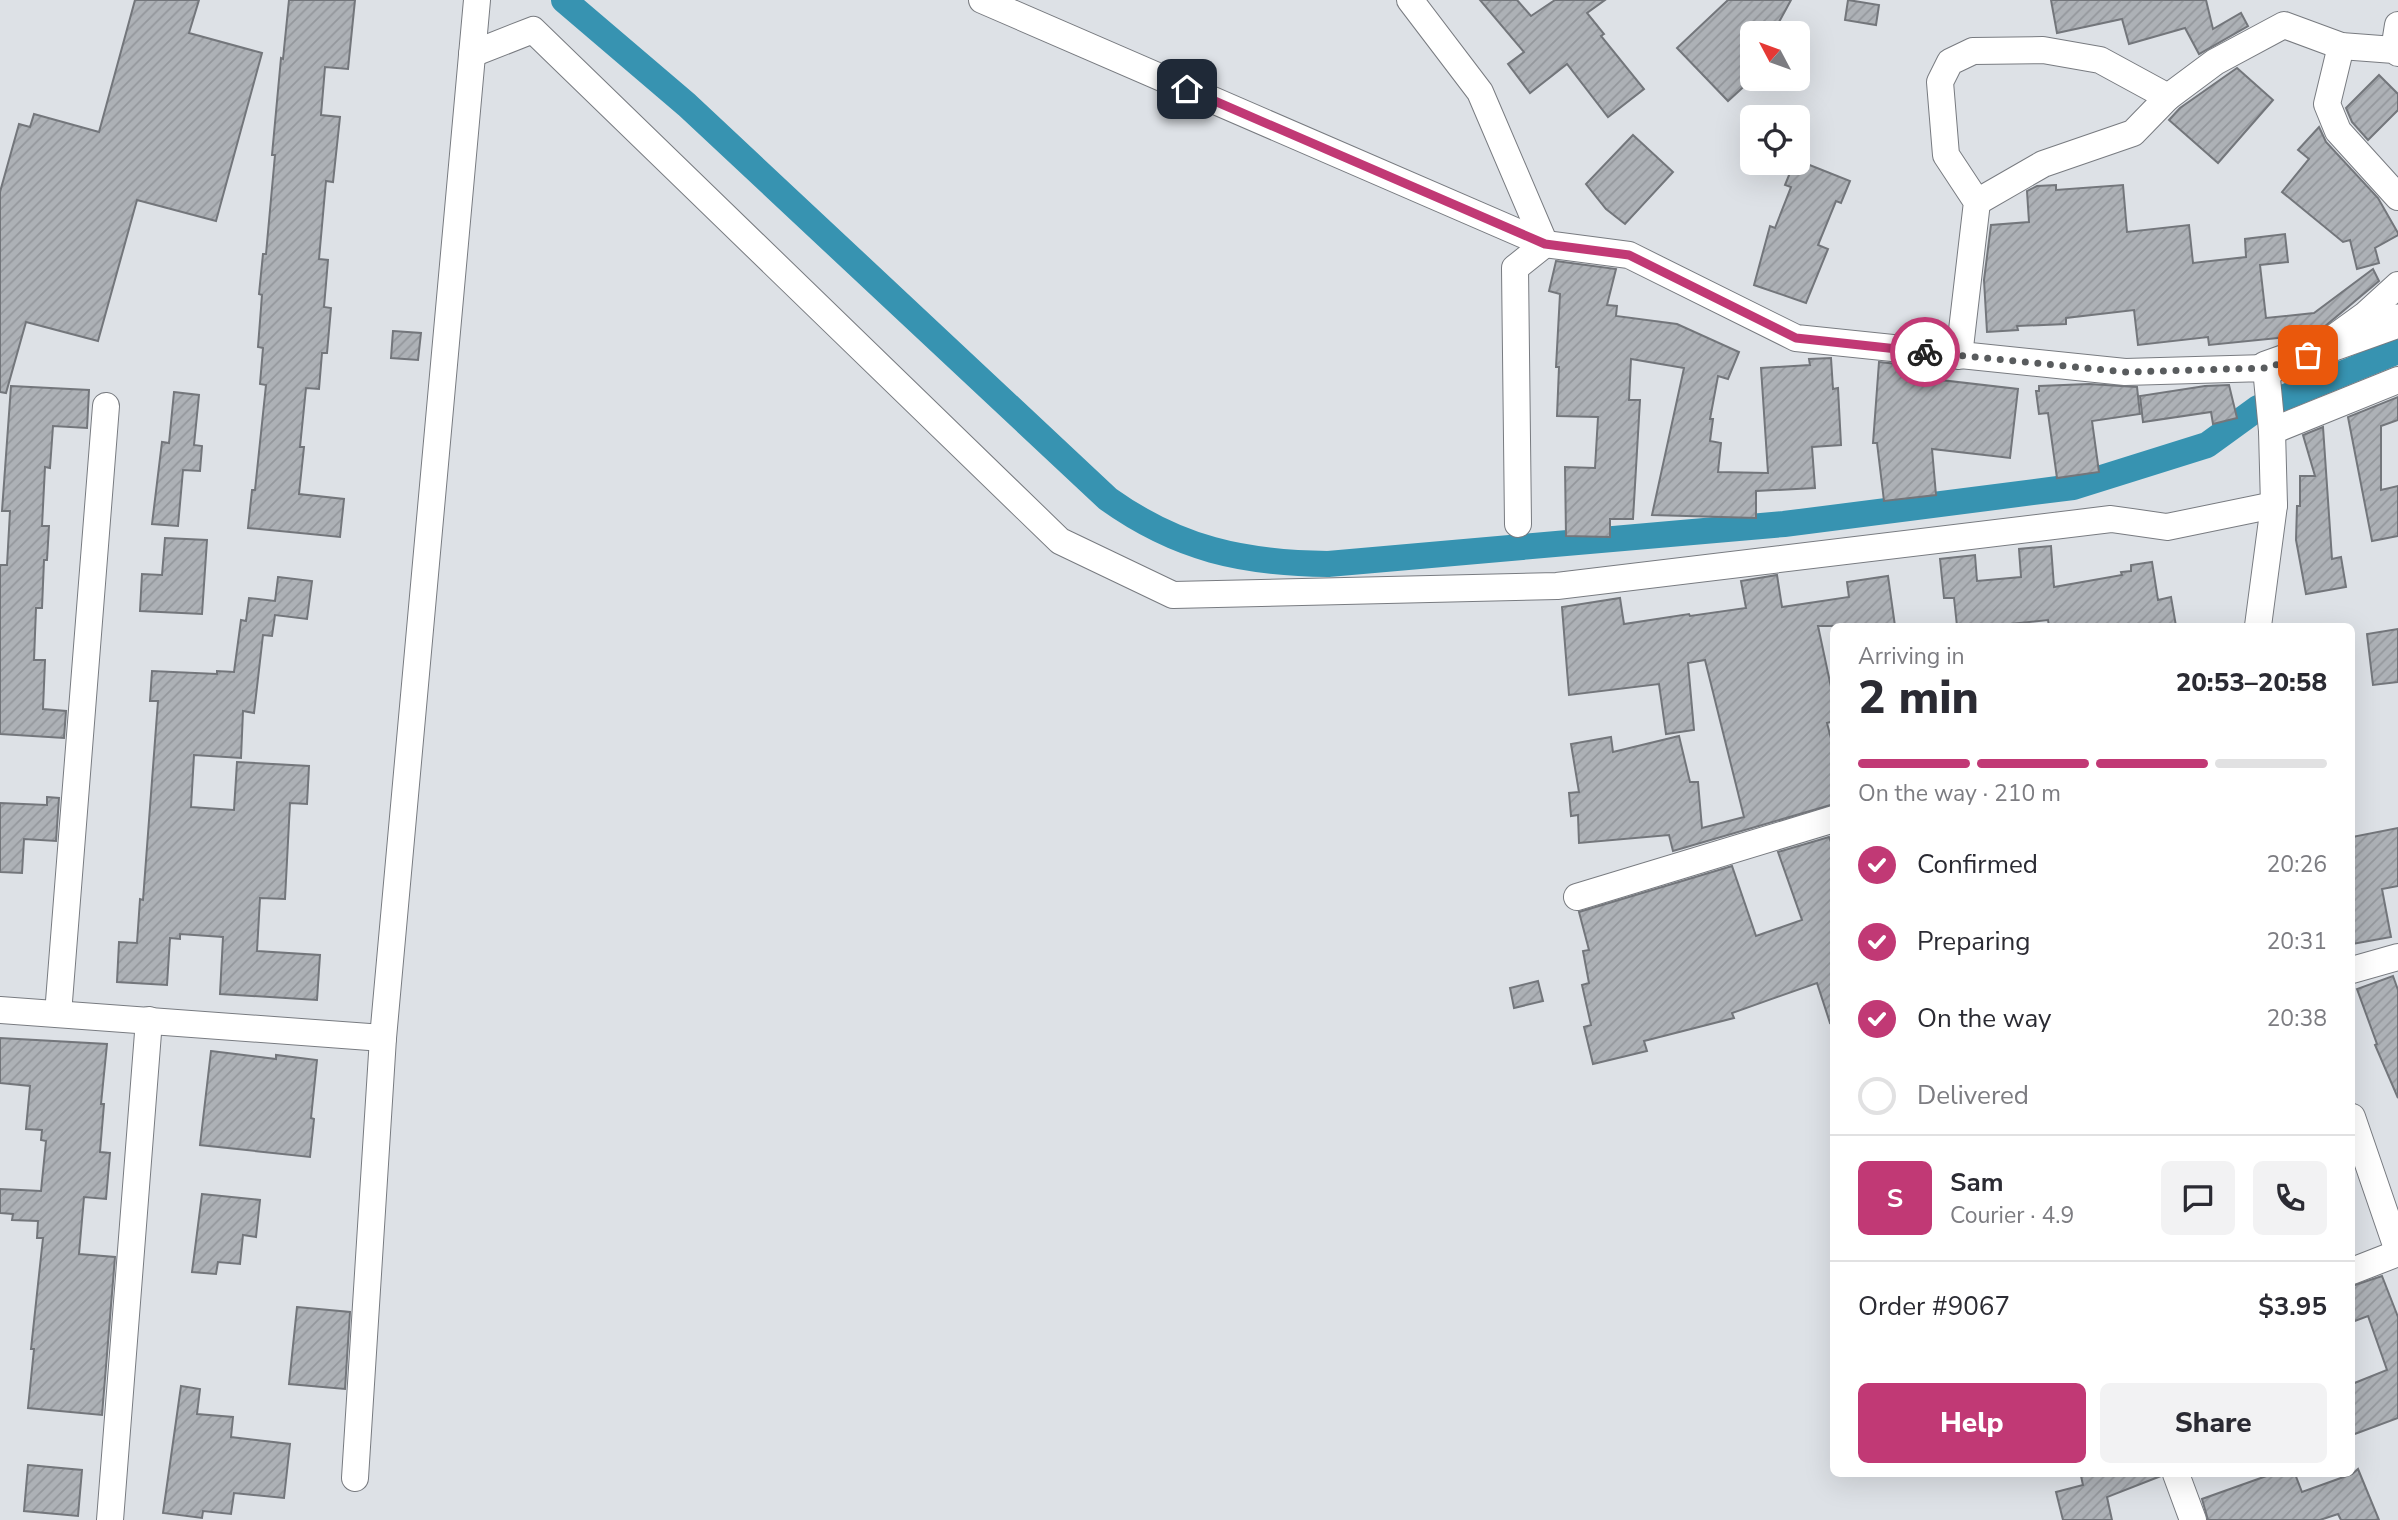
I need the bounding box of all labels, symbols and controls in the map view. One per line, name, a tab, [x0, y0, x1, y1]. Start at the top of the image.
north arrow	[1740, 21, 1810, 91]
map controls	[1740, 21, 1810, 175]
pin	[1157, 59, 1217, 119]
icon: home	[1168, 70, 1206, 108]
button: locate	[1740, 105, 1810, 175]
courier	[1890, 317, 1960, 387]
pin	[2278, 325, 2338, 385]
icon: bike	[1906, 333, 1944, 371]
icon: bag	[2289, 336, 2327, 374]
text: Arriving in	[1858, 641, 1965, 672]
text: 20:53–20:58	[2176, 665, 2327, 700]
text: 2 min	[1858, 666, 1979, 729]
text: On the way · 210 m	[1858, 778, 2061, 809]
icon: check	[1858, 846, 1896, 884]
text: Confirmed	[1917, 847, 2038, 882]
text: 20:26	[2267, 849, 2327, 880]
icon: check	[1858, 923, 1896, 961]
text: Preparing	[1917, 924, 2030, 959]
text: 20:31	[2267, 926, 2327, 957]
icon: check	[1858, 1000, 1896, 1038]
text: On the way	[1917, 1001, 2051, 1036]
text: 20:38	[2267, 1003, 2327, 1034]
text: Delivered	[1917, 1078, 2029, 1113]
button: chat	[2161, 1161, 2235, 1235]
button: phone	[2253, 1161, 2327, 1235]
text: Sam	[1950, 1165, 2003, 1200]
text: S	[1887, 1181, 1903, 1216]
text: Courier · 4.9	[1950, 1200, 2074, 1231]
text: Order #9067	[1858, 1289, 2010, 1324]
text: $3.95	[2258, 1289, 2327, 1324]
button: Help	[1858, 1383, 2086, 1463]
button: Share	[2100, 1383, 2327, 1463]

